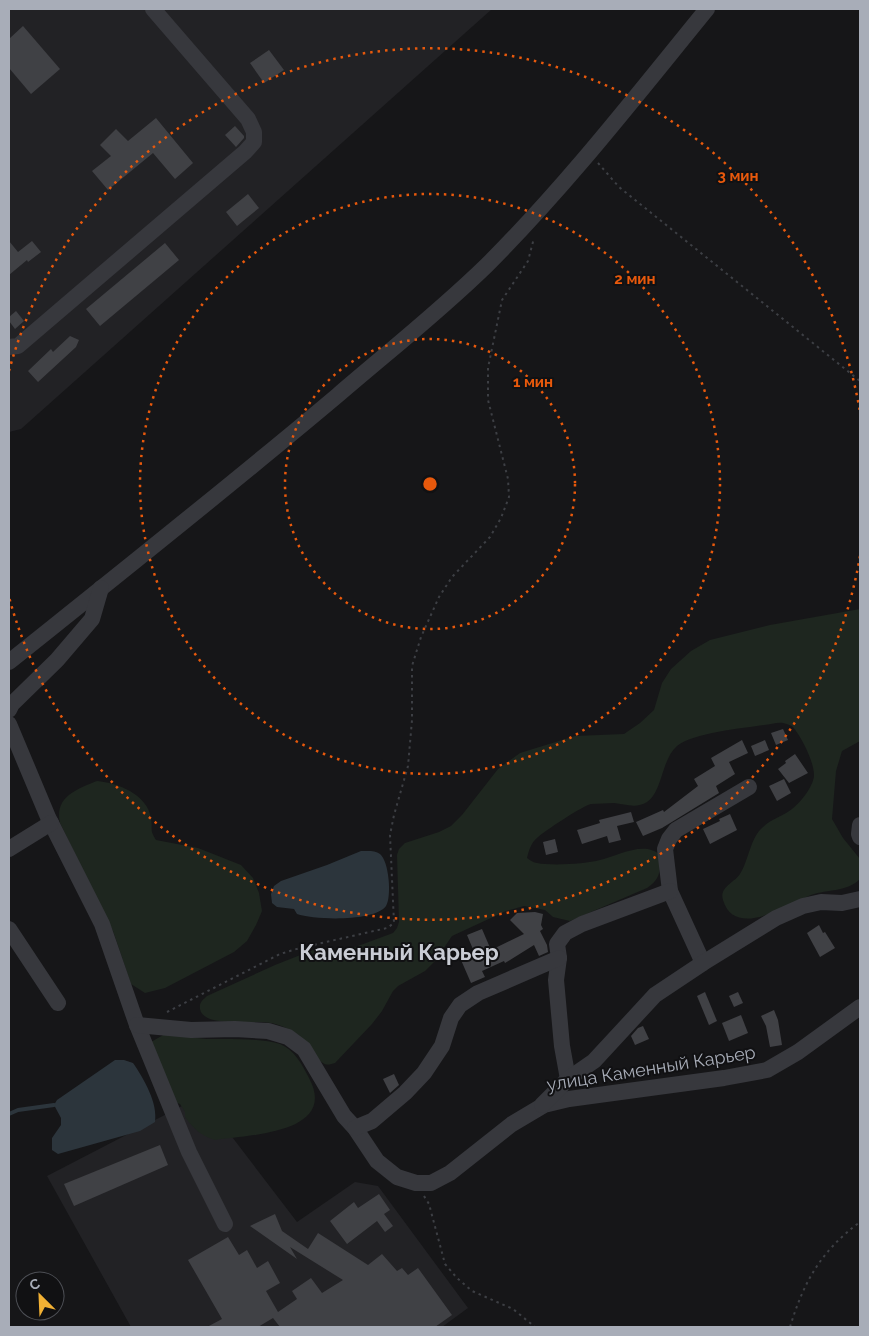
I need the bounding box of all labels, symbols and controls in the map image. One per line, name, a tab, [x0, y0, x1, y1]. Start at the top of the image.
text: 3 мин	[717, 167, 759, 185]
text: 2 мин	[614, 270, 656, 288]
text: 1 мин	[513, 373, 553, 391]
centre of rings	[421, 475, 439, 493]
district label: Каменный Карьер	[299, 939, 499, 965]
street label: улица Каменный Карьер	[545, 1041, 757, 1095]
north arrow	[15, 1271, 65, 1321]
text: С	[27, 1275, 43, 1293]

